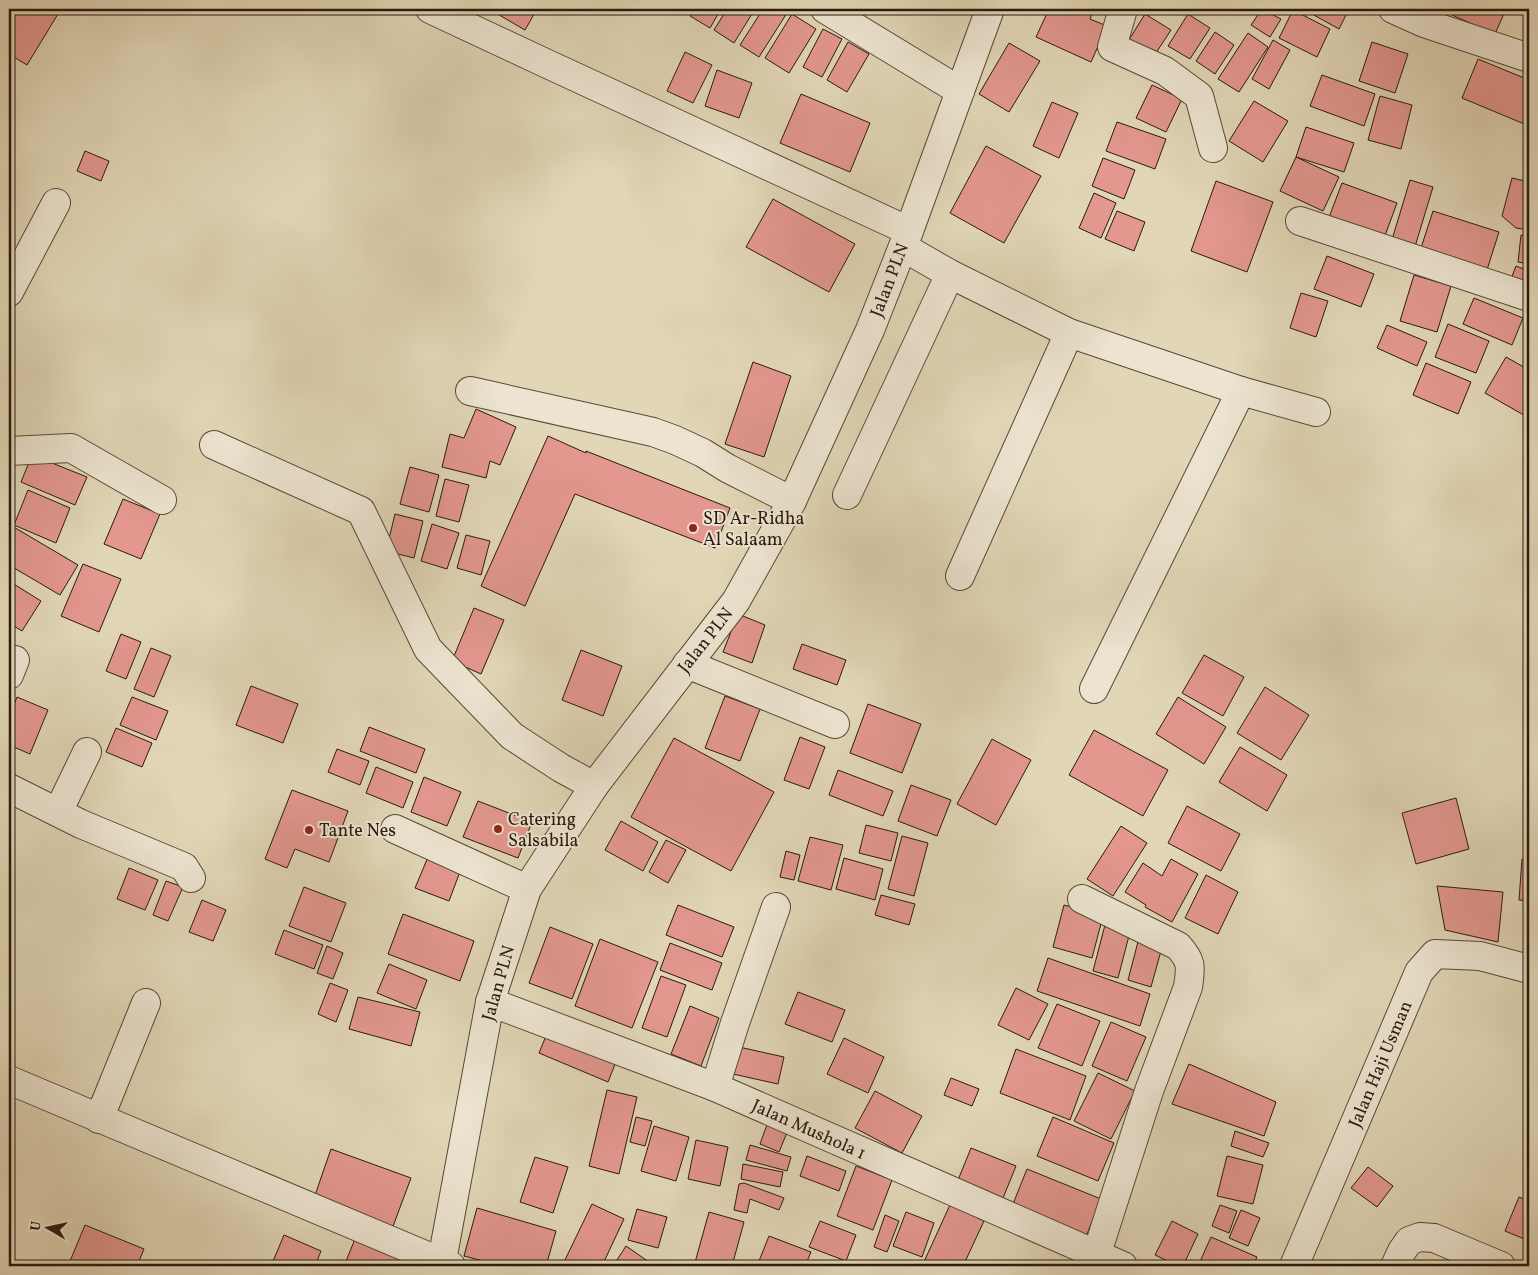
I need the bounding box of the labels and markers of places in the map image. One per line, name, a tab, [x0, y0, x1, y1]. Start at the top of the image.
place label: SD Ar-Ridha Al Salaam	[703, 507, 805, 553]
marker: SD Ar-Ridha Al Salaam	[687, 522, 699, 534]
place label: Catering Salsabila	[508, 808, 579, 854]
place label: Tante Nes	[319, 819, 396, 844]
marker: Catering Salsabila	[492, 823, 504, 835]
marker: Tante Nes	[303, 824, 315, 836]

